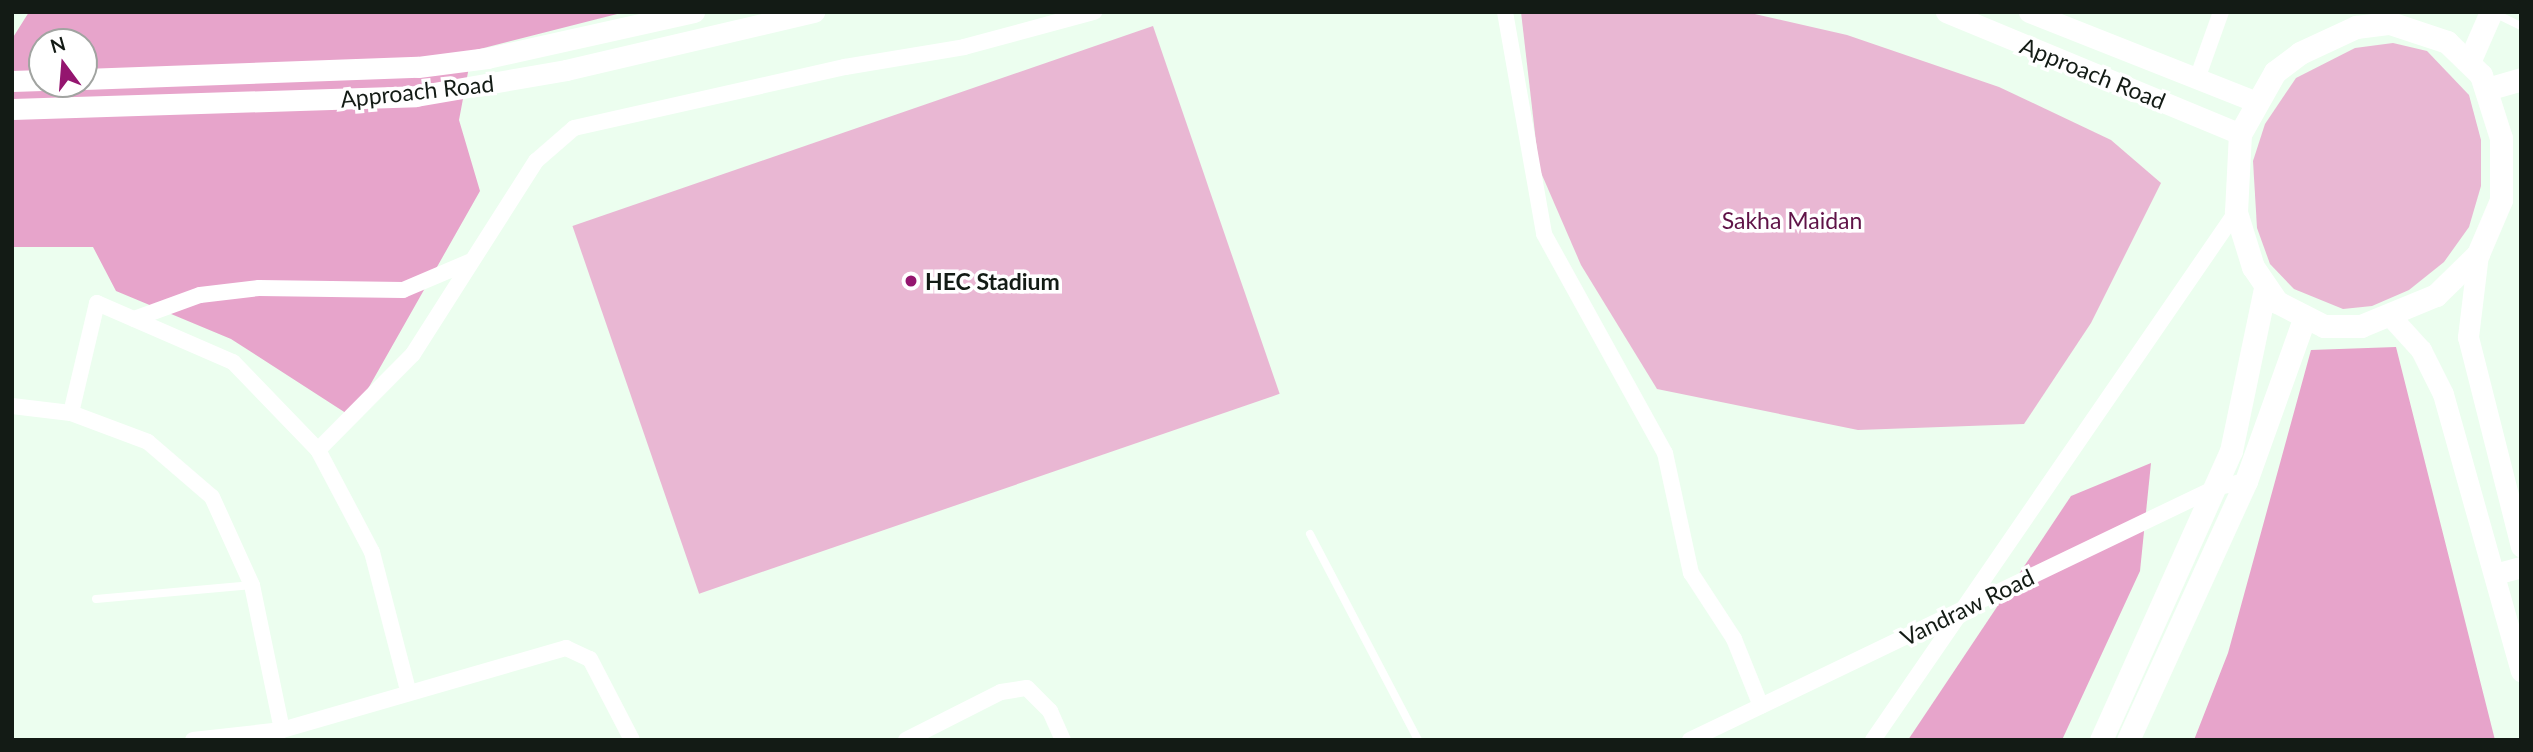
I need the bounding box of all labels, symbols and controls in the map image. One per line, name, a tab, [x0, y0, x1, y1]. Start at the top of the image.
north arrow	[28, 28, 98, 98]
text: N	[47, 31, 68, 57]
street label: Approach Road	[2016, 31, 2170, 115]
street label: Approach Road	[339, 69, 495, 113]
park label: Sakha Maidan	[1722, 206, 1862, 234]
place label: HEC Stadium	[925, 267, 1060, 295]
marker: HEC Stadium	[903, 273, 919, 289]
street label: Vandraw Road	[1896, 563, 2038, 651]

